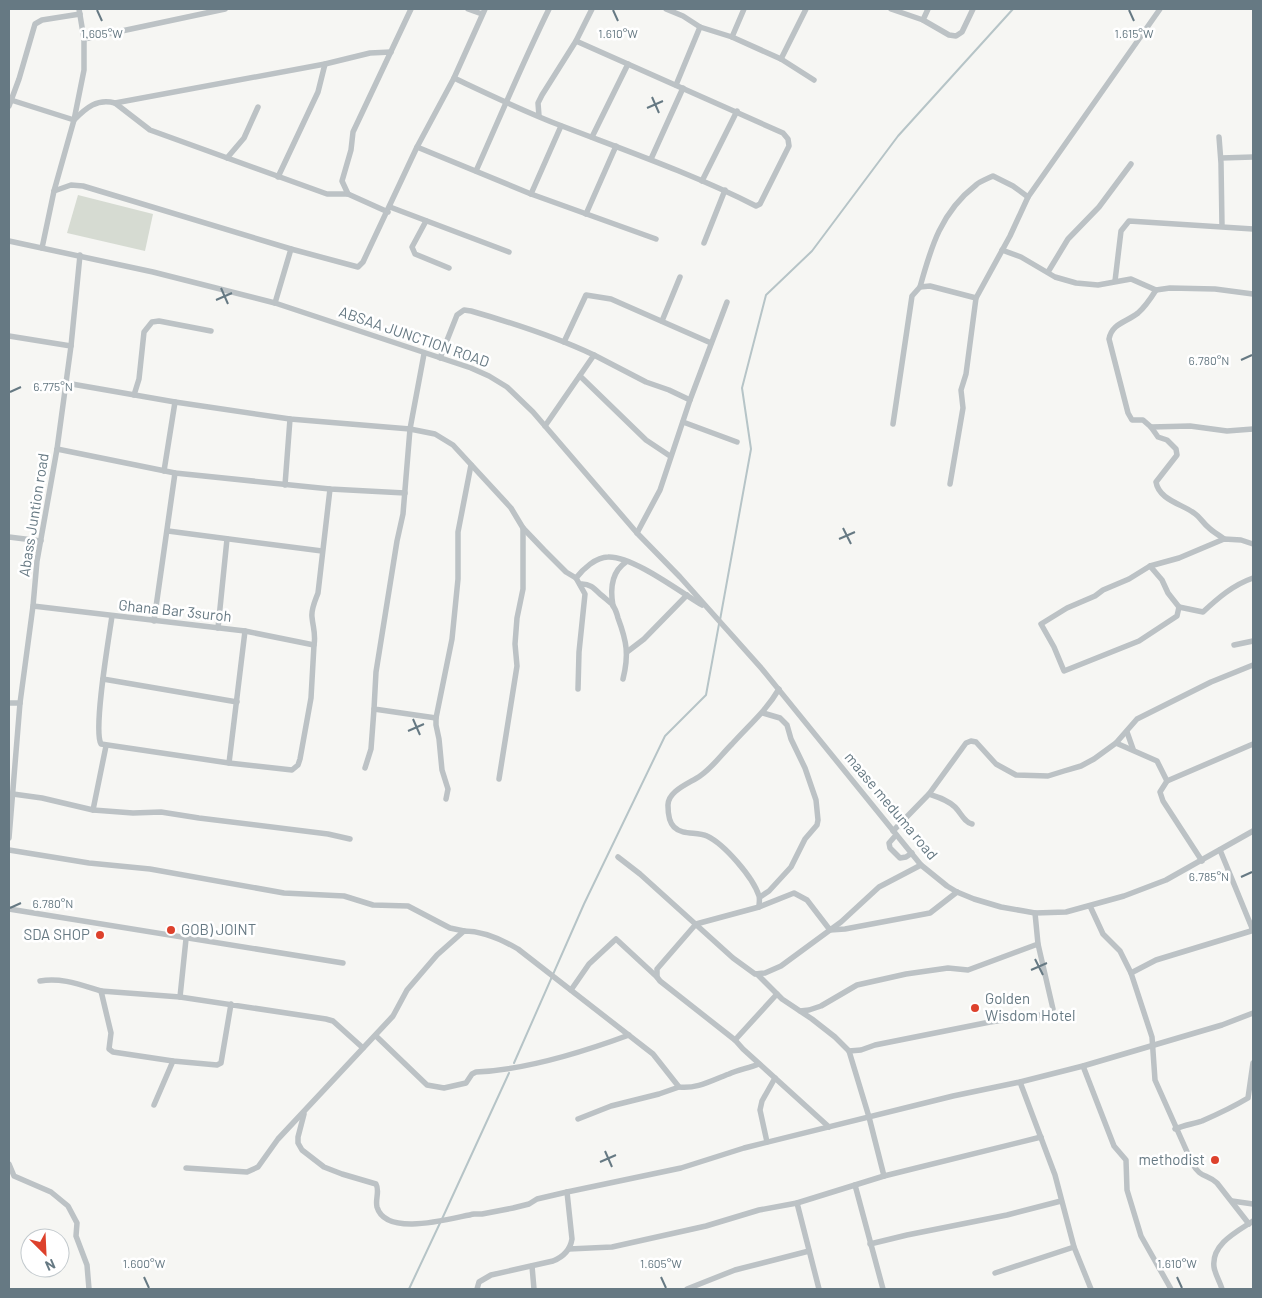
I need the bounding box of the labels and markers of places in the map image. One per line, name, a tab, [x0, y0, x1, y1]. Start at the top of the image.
place label: GOB) JOINT	[181, 920, 256, 938]
marker: GOB) JOINT	[165, 924, 177, 936]
place label: SDA SHOP	[23, 925, 90, 943]
marker: SDA SHOP	[94, 929, 106, 941]
place label: Golden Wisdom Hotel	[985, 989, 1076, 1024]
marker: Golden Wisdom Hotel	[969, 1002, 981, 1014]
place label: methodist	[1139, 1150, 1205, 1168]
marker: methodist	[1209, 1154, 1221, 1166]

